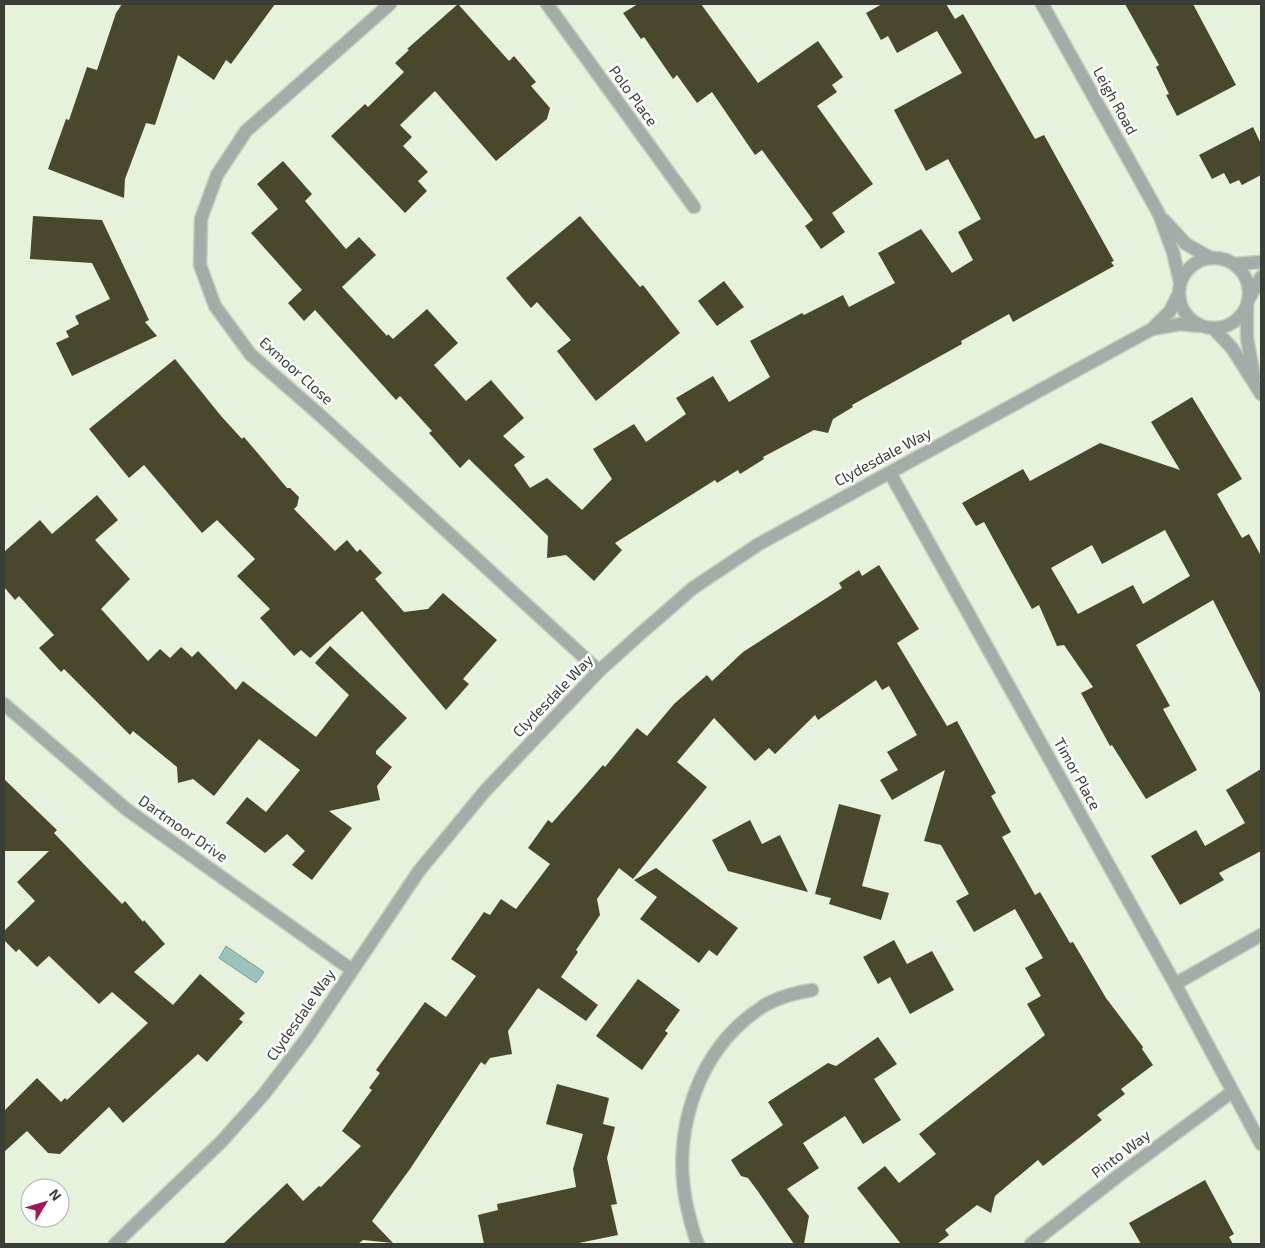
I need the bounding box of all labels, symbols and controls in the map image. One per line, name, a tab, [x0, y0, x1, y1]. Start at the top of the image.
street label: Polo Place	[606, 62, 662, 129]
street label: Leigh Road	[1090, 64, 1142, 137]
street label: Exmoor Close	[256, 333, 337, 408]
street label: Clydesdale Way	[831, 423, 934, 489]
street label: Clydesdale Way	[508, 650, 596, 740]
street label: Timor Place	[1051, 734, 1105, 813]
street label: Dartmoor Drive	[136, 791, 232, 866]
street label: Clydesdale Way	[262, 965, 338, 1064]
street label: Pinto Way	[1087, 1125, 1153, 1181]
north arrow	[20, 1178, 70, 1228]
text: N	[46, 1185, 65, 1204]

